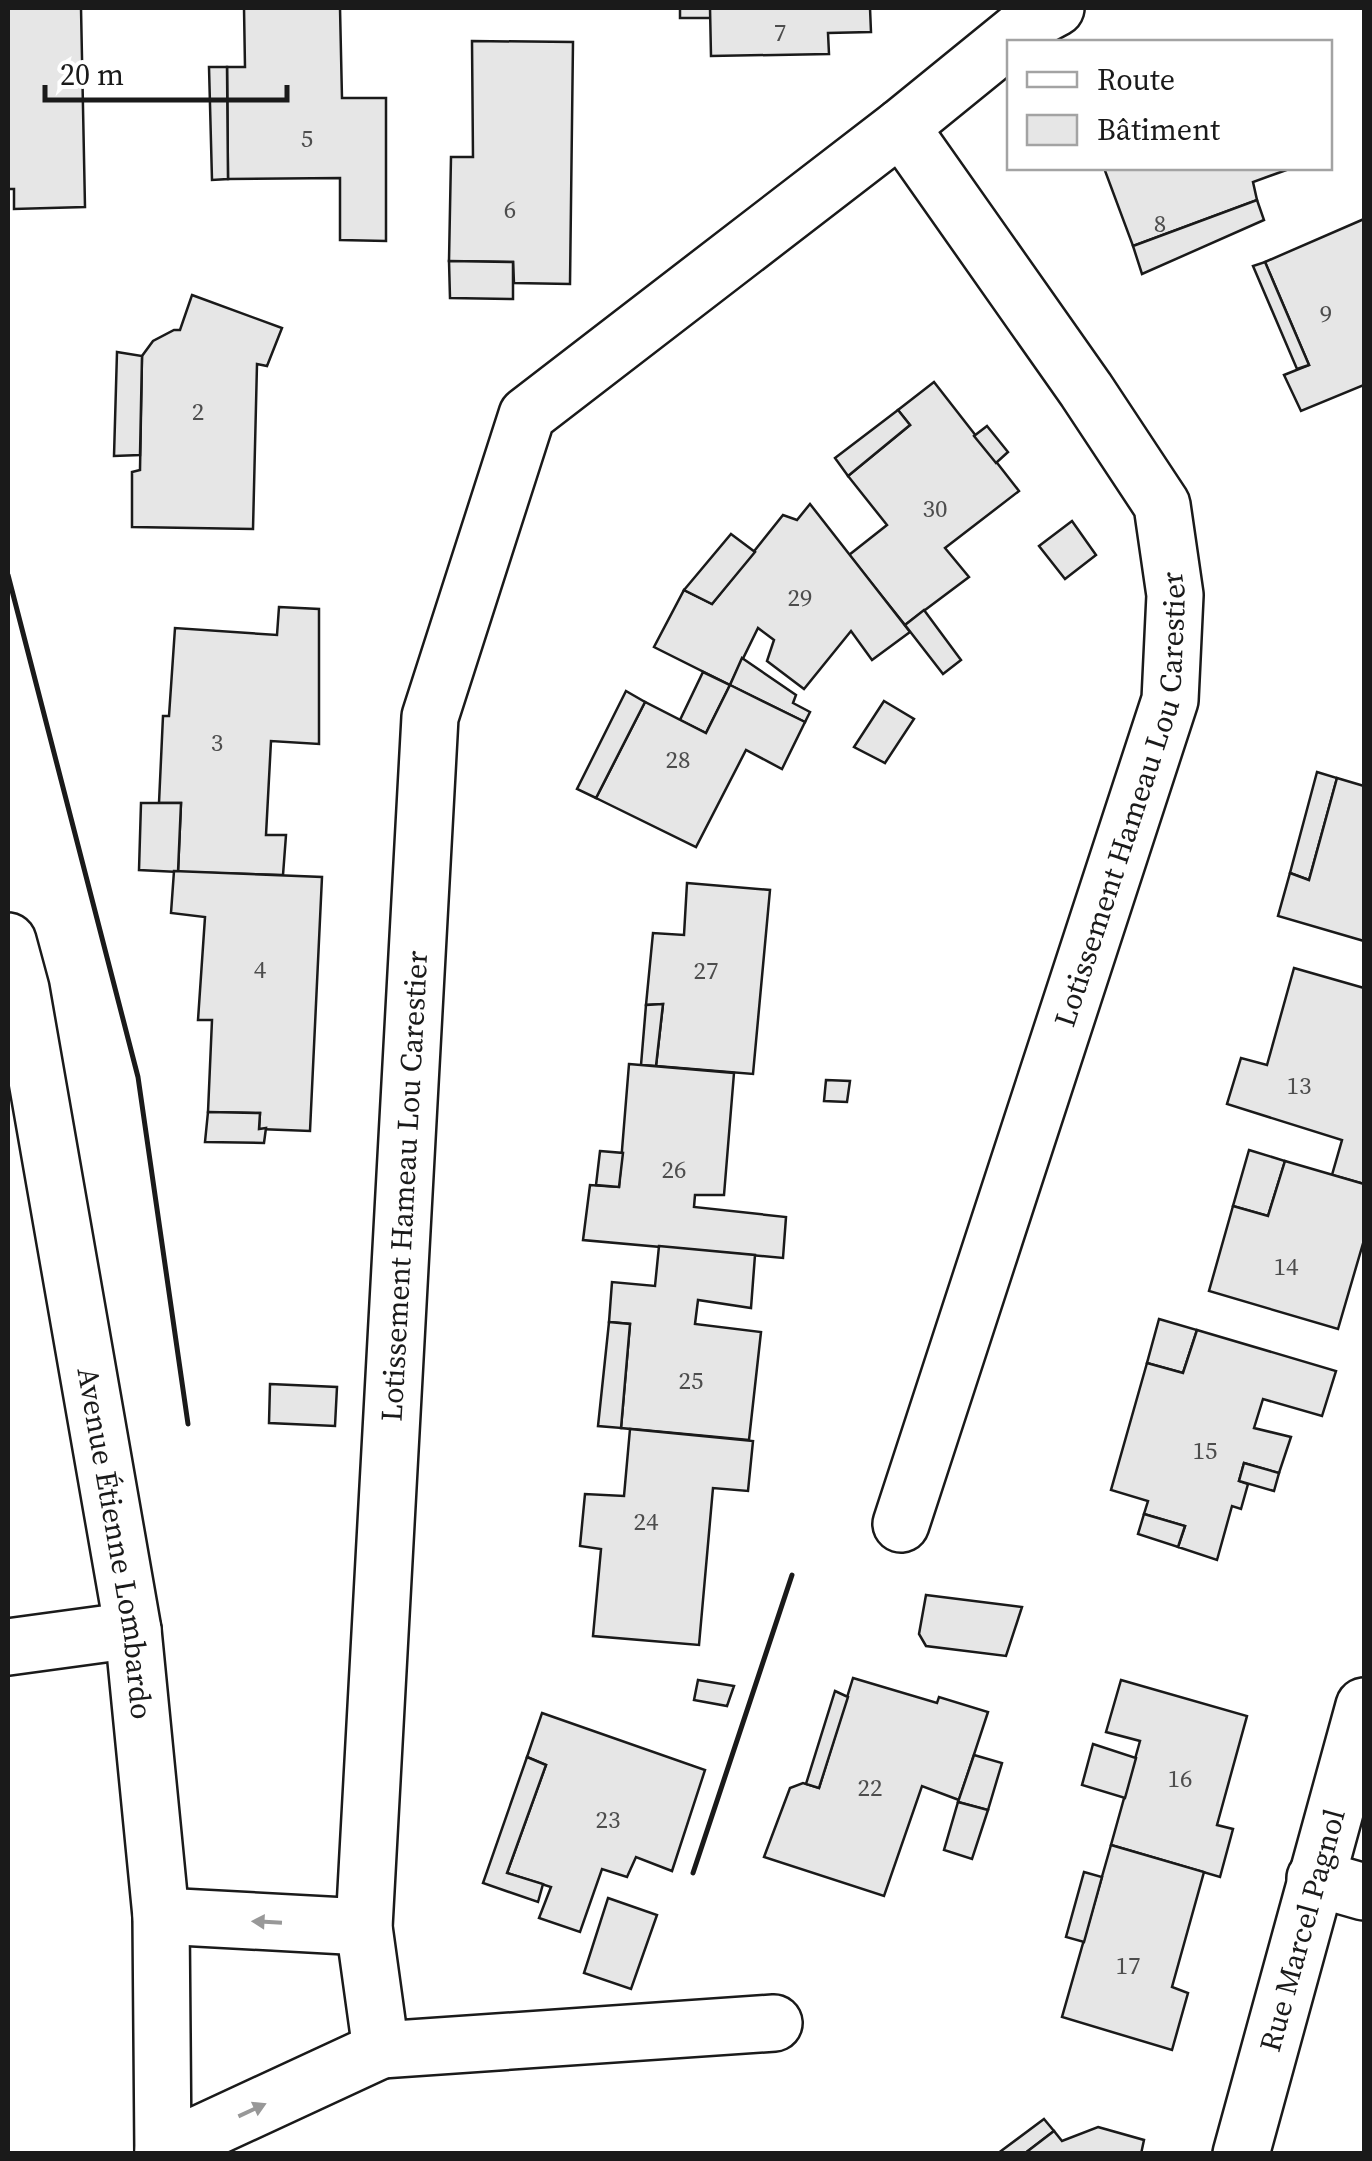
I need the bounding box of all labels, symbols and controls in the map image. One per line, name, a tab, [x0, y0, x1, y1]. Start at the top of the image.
house number: 7	[774, 15, 786, 49]
scale bar	[45, 40, 288, 102]
legend	[1007, 40, 1332, 170]
text: 20 m	[60, 54, 124, 95]
text: Route	[1097, 59, 1175, 100]
text: Bâtiment	[1097, 109, 1220, 150]
house number: 5	[301, 121, 313, 155]
house number: 6	[504, 192, 516, 226]
house number: 8	[1154, 206, 1166, 240]
house number: 9	[1320, 296, 1332, 330]
house number: 2	[192, 394, 204, 428]
house number: 30	[922, 491, 948, 525]
street label: Lotissement Hameau Lou Carestier	[1044, 568, 1195, 1032]
house number: 29	[787, 580, 813, 614]
house number: 3	[211, 725, 223, 759]
house number: 28	[665, 742, 691, 776]
street label: Lotissement Hameau Lou Carestier	[371, 949, 437, 1423]
house number: 4	[254, 952, 267, 986]
house number: 27	[693, 953, 719, 987]
house number: 13	[1286, 1068, 1312, 1102]
house number: 26	[661, 1152, 687, 1186]
house number: 14	[1273, 1249, 1299, 1283]
house number: 25	[678, 1363, 704, 1397]
street label: Avenue Étienne Lombardo	[67, 1364, 163, 1721]
house number: 15	[1192, 1433, 1218, 1467]
house number: 24	[633, 1504, 659, 1538]
house number: 16	[1167, 1761, 1193, 1795]
house number: 22	[857, 1770, 883, 1804]
house number: 23	[595, 1802, 621, 1836]
street label: Rue Marcel Pagnol	[1249, 1804, 1355, 2056]
one-way arrow	[250, 1914, 282, 1930]
house number: 17	[1115, 1948, 1141, 1982]
one-way arrow	[238, 2102, 267, 2119]

